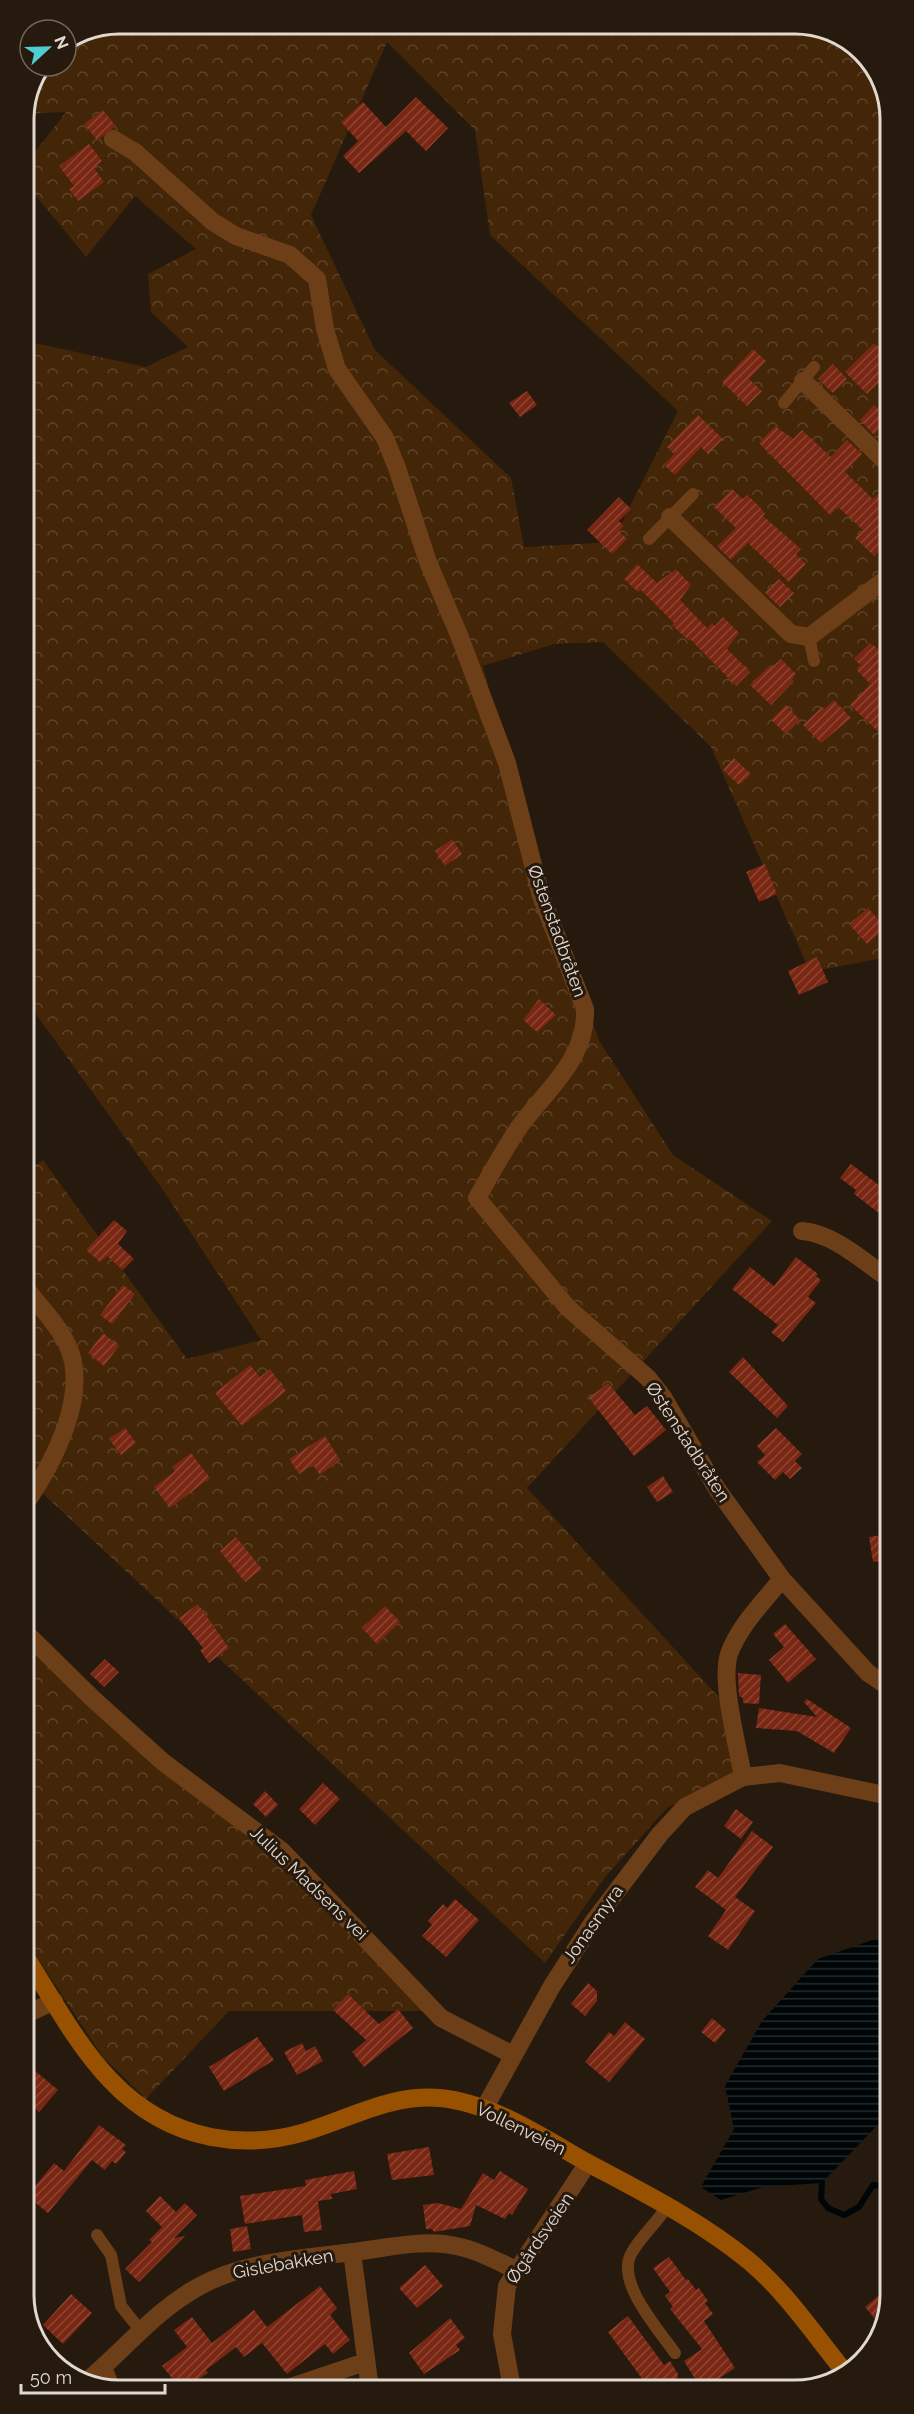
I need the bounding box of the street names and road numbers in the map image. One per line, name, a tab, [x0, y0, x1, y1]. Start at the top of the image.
street label: Østenstadbråten	[524, 862, 591, 1000]
street label: Østenstadbråten	[642, 1378, 735, 1506]
street label: Julius Madsens vei	[246, 1821, 372, 1944]
street label: Jonasmyra	[558, 1881, 627, 1967]
street label: Vollenveien	[473, 2098, 570, 2159]
street label: Øgårdsveien	[502, 2188, 578, 2287]
street label: Gislebakken	[231, 2244, 335, 2283]

